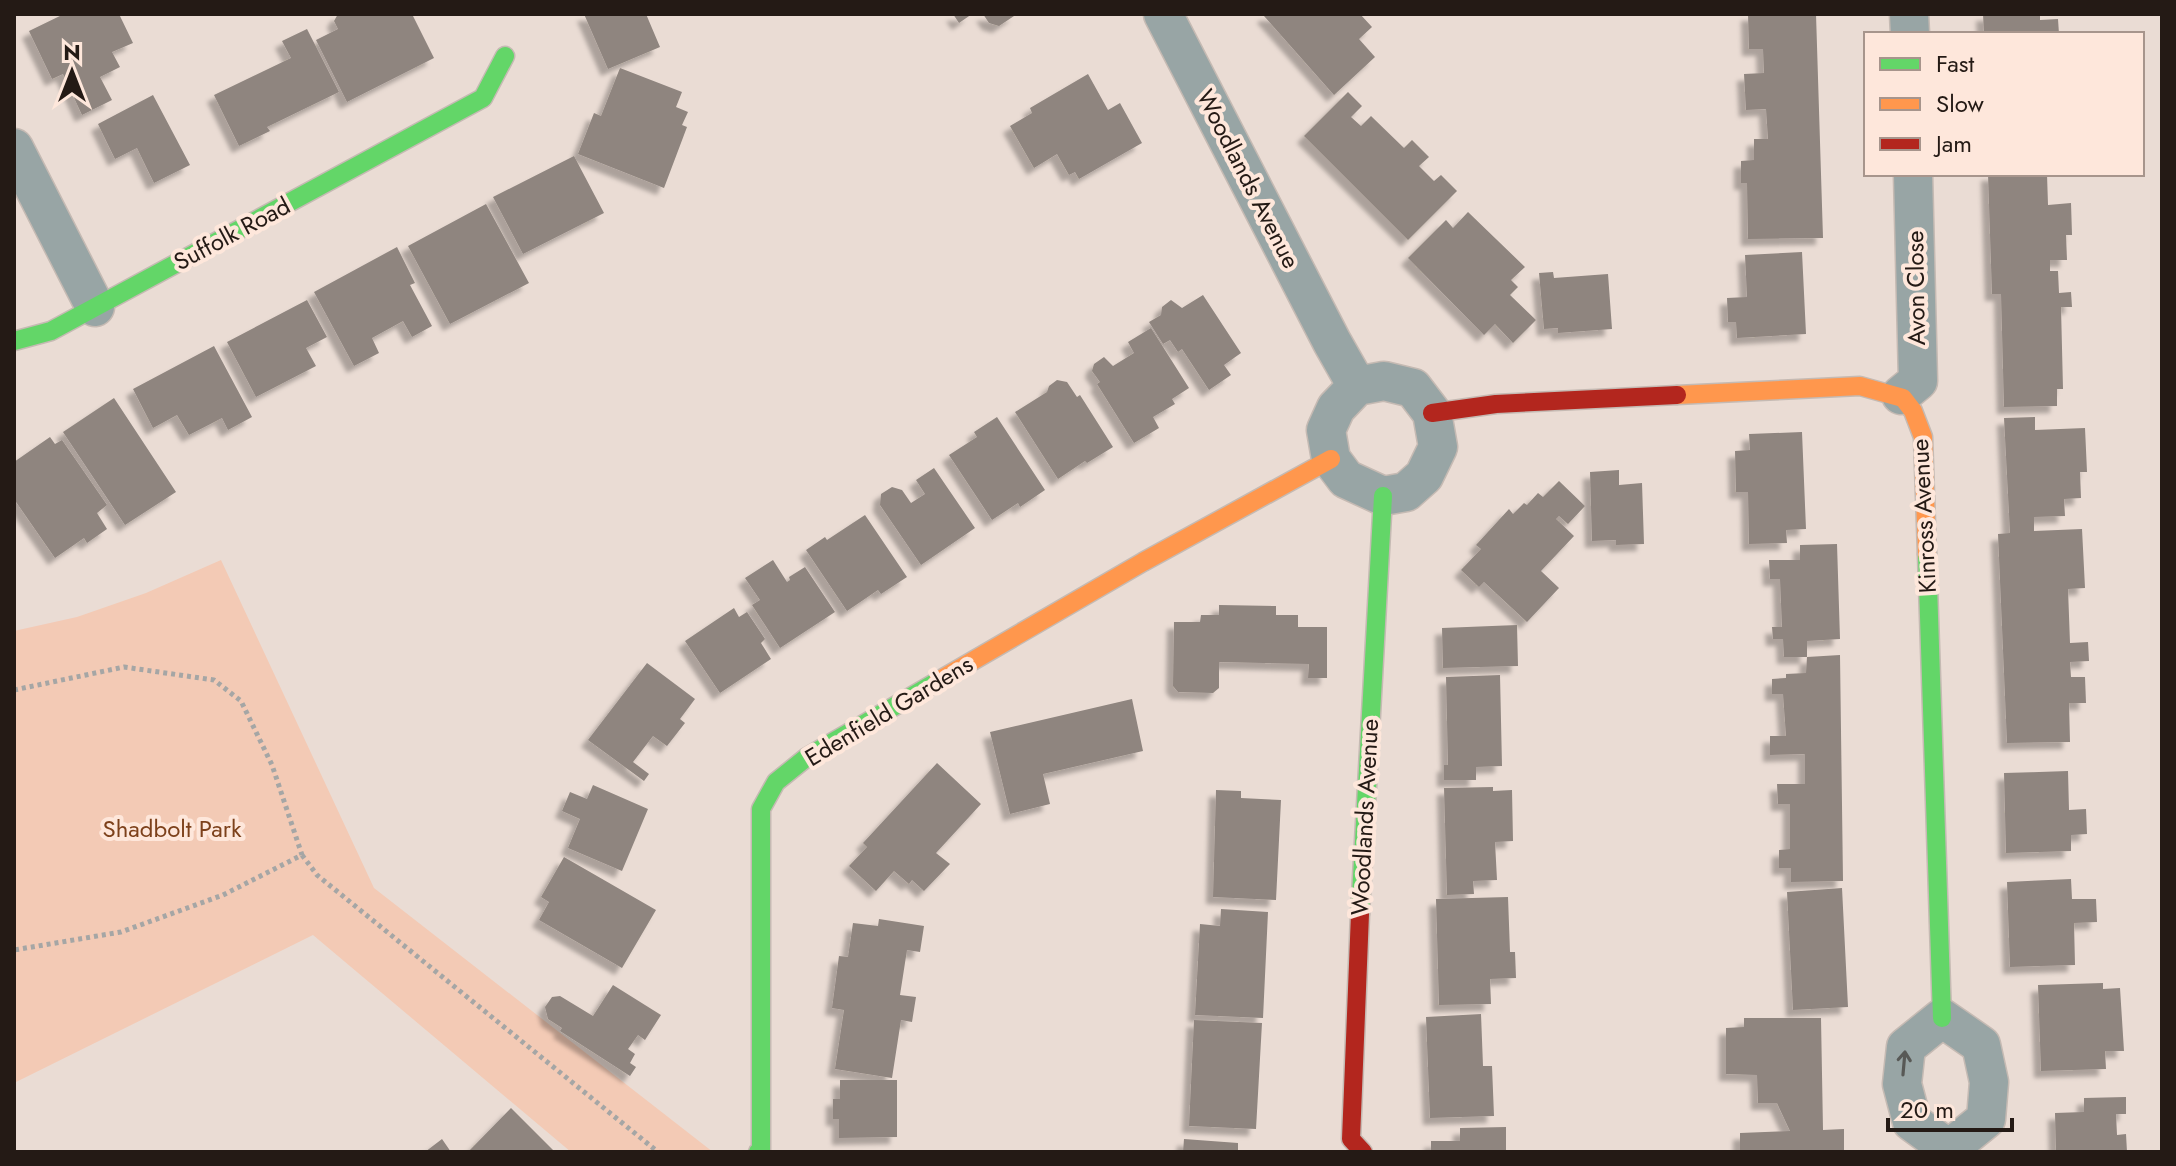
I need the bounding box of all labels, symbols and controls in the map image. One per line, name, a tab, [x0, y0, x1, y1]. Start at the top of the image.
north arrow	[32, 32, 112, 112]
legend	[1864, 32, 2144, 176]
text: N	[63, 36, 81, 68]
text: Fast	[1936, 46, 1974, 81]
street label: Woodlands Avenue	[1188, 83, 1309, 274]
text: Slow	[1936, 86, 1984, 121]
text: Jam	[1933, 126, 1972, 161]
street label: Suffolk Road	[167, 188, 296, 279]
street label: Avon Close	[1897, 230, 1934, 346]
street label: Kinross Avenue	[1902, 438, 1945, 594]
street label: Edenfield Gardens	[798, 647, 979, 775]
street label: Woodlands Avenue	[1342, 718, 1387, 916]
park label: Shadbolt Park	[102, 811, 242, 846]
one-way arrow	[1897, 1051, 1912, 1077]
scale bar	[1888, 1082, 2012, 1132]
text: 20 m	[1900, 1092, 1954, 1127]

